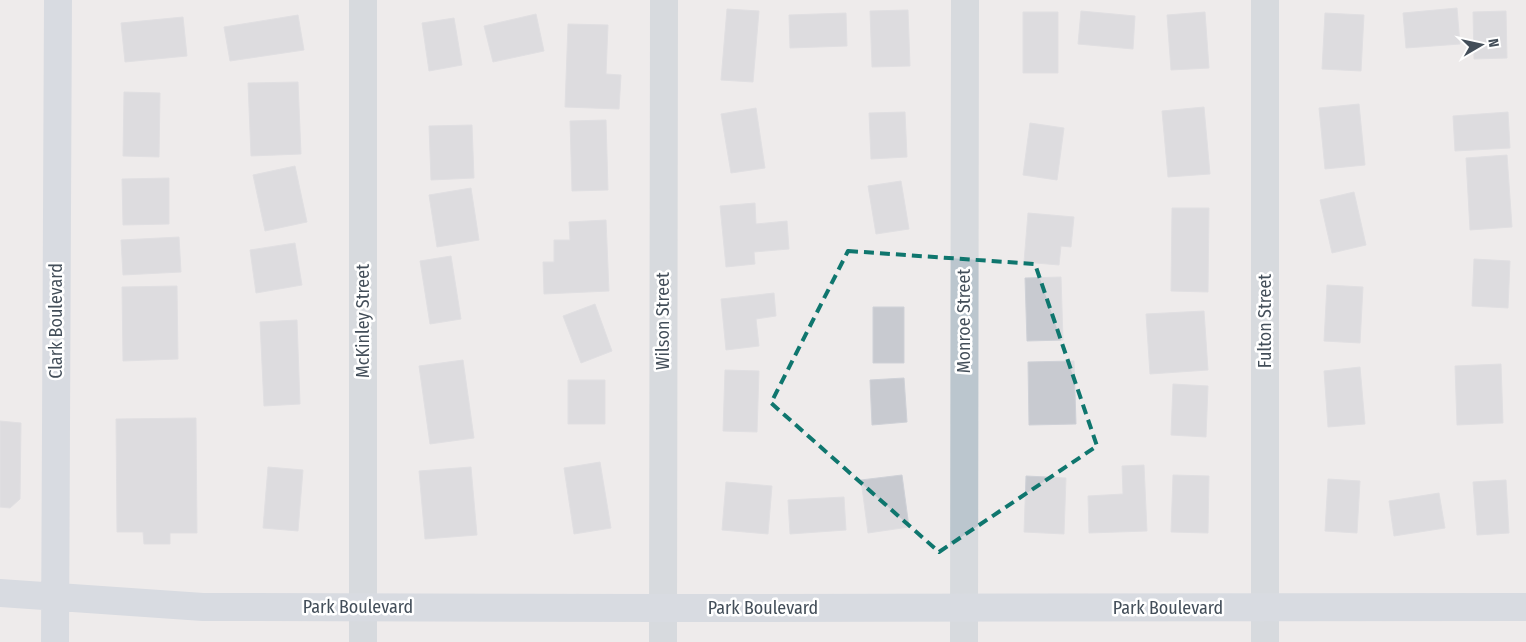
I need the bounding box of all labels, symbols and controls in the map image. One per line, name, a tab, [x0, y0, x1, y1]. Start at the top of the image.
north arrow	[1456, 20, 1506, 70]
text: N	[1484, 38, 1502, 49]
street label: Clark Boulevard	[45, 263, 67, 379]
street label: McKinley Street	[352, 264, 374, 378]
street label: Monroe Street	[953, 269, 975, 373]
street label: Wilson Street	[652, 272, 674, 370]
street label: Fulton Street	[1254, 274, 1276, 368]
street label: Park Boulevard	[303, 596, 413, 618]
street label: Park Boulevard	[708, 597, 818, 619]
street label: Park Boulevard	[1113, 597, 1223, 619]

